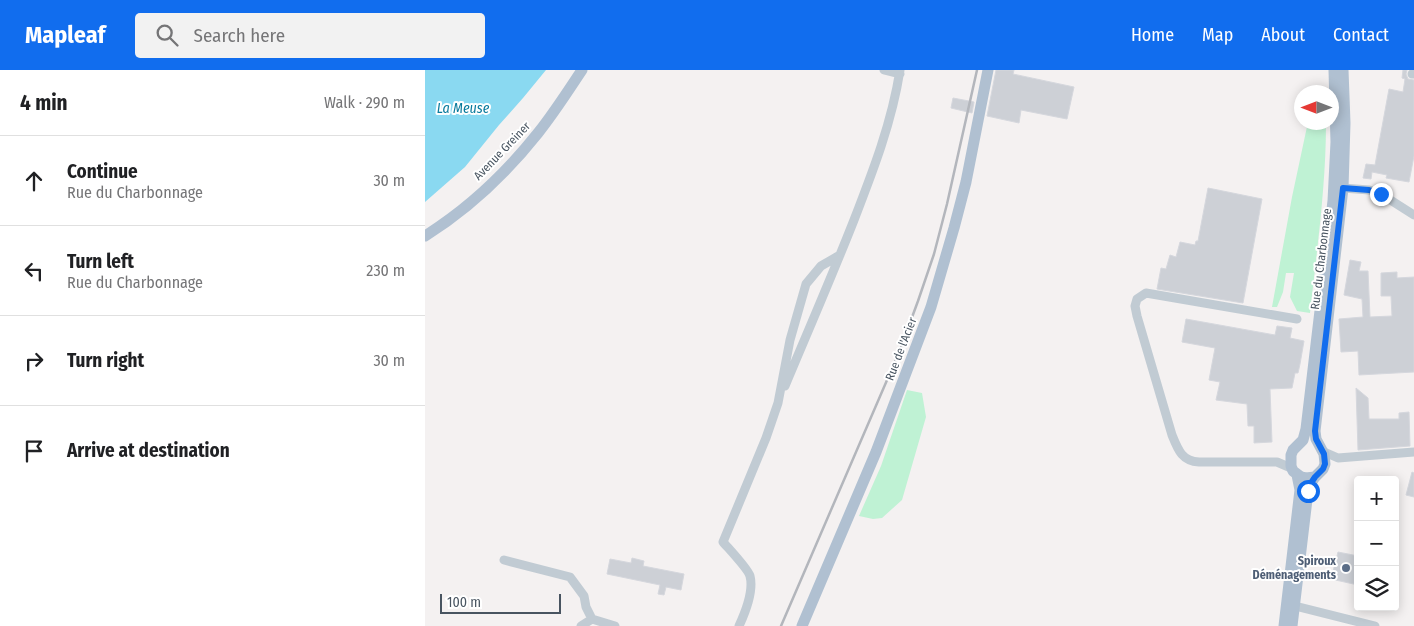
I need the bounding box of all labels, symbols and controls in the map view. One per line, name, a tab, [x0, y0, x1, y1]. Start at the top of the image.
search box	[135, 13, 485, 58]
text: Mapleaf	[25, 21, 105, 49]
icon: search	[153, 21, 181, 49]
text: Search here	[193, 24, 285, 47]
text: Home	[1131, 24, 1174, 46]
text: Map	[1202, 24, 1233, 46]
text: About	[1261, 24, 1305, 46]
text: Contact	[1333, 24, 1389, 46]
north arrow	[1294, 85, 1339, 130]
text: 4 min	[20, 90, 68, 116]
text: Walk · 290 m	[324, 93, 405, 112]
water label: La Meuse	[437, 100, 490, 117]
street label: Avenue Greiner	[471, 119, 534, 183]
text: Continue	[67, 160, 138, 183]
icon: ahead	[20, 167, 48, 195]
text: 30 m	[373, 171, 405, 190]
text: Rue du Charbonnage	[67, 183, 203, 202]
route end	[1370, 183, 1393, 206]
street label: Rue du Charbonnage	[1308, 207, 1334, 310]
text: Turn left	[67, 250, 134, 273]
icon: left	[20, 257, 48, 285]
text: 230 m	[366, 261, 405, 280]
text: Rue du Charbonnage	[67, 273, 203, 292]
street label: Rue de l'Acier	[883, 315, 920, 382]
icon: right	[20, 347, 48, 375]
text: Turn right	[67, 349, 144, 372]
text: 30 m	[373, 351, 405, 370]
icon: arrive	[20, 437, 48, 465]
text: Arrive at destination	[67, 439, 230, 462]
map controls	[1354, 476, 1399, 611]
button: +	[1354, 476, 1399, 521]
route start	[1297, 480, 1320, 503]
button: −	[1354, 521, 1399, 566]
place label: Spiroux Déménagements	[1253, 554, 1337, 582]
marker: Spiroux Déménagements	[1340, 562, 1352, 574]
button: layers	[1354, 566, 1399, 611]
scale bar	[440, 591, 561, 614]
text: 100 m	[447, 594, 481, 611]

